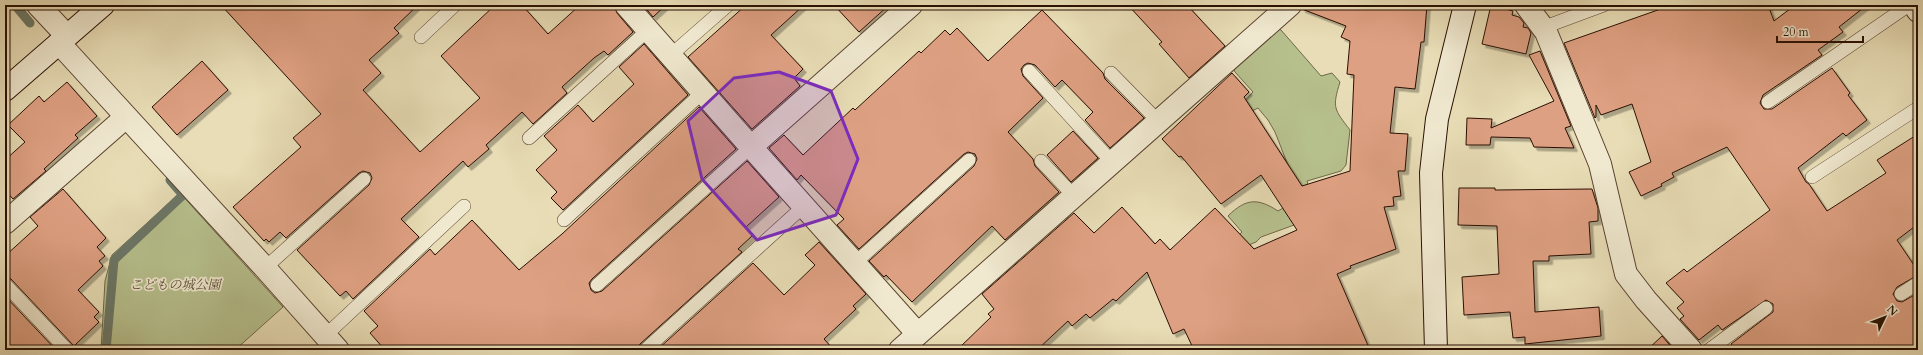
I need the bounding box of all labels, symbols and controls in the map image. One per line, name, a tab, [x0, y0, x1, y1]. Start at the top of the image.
scale bar	[1777, 18, 1863, 44]
text: 20 m	[1783, 24, 1810, 40]
park label: こどもの城公園	[129, 276, 222, 294]
north arrow	[1865, 297, 1905, 337]
text: N	[1883, 302, 1901, 319]

